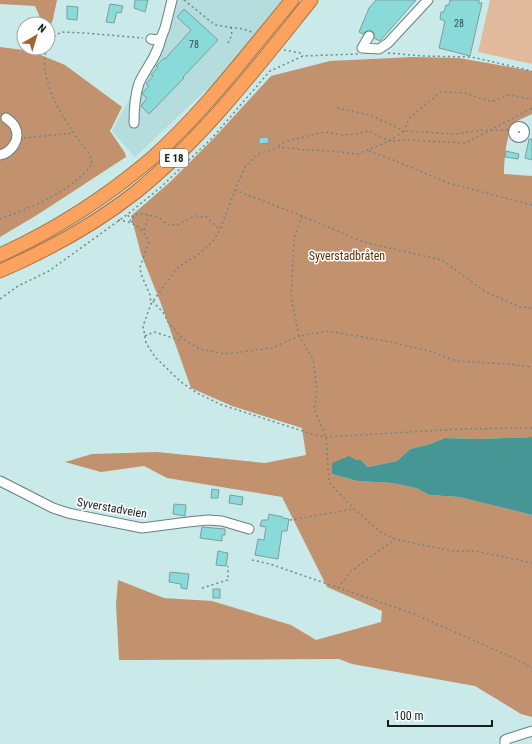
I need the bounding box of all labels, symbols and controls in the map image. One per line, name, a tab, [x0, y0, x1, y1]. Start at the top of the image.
north arrow	[16, 16, 56, 56]
house number: 28	[454, 18, 464, 29]
text: N	[35, 21, 49, 36]
house number: 78	[189, 39, 199, 50]
road number: E 18	[160, 149, 188, 167]
park label: Syverstadbråten	[309, 249, 385, 263]
street label: Syverstadveien	[76, 495, 148, 521]
scale bar	[388, 702, 492, 728]
text: 100 m	[394, 709, 424, 723]

